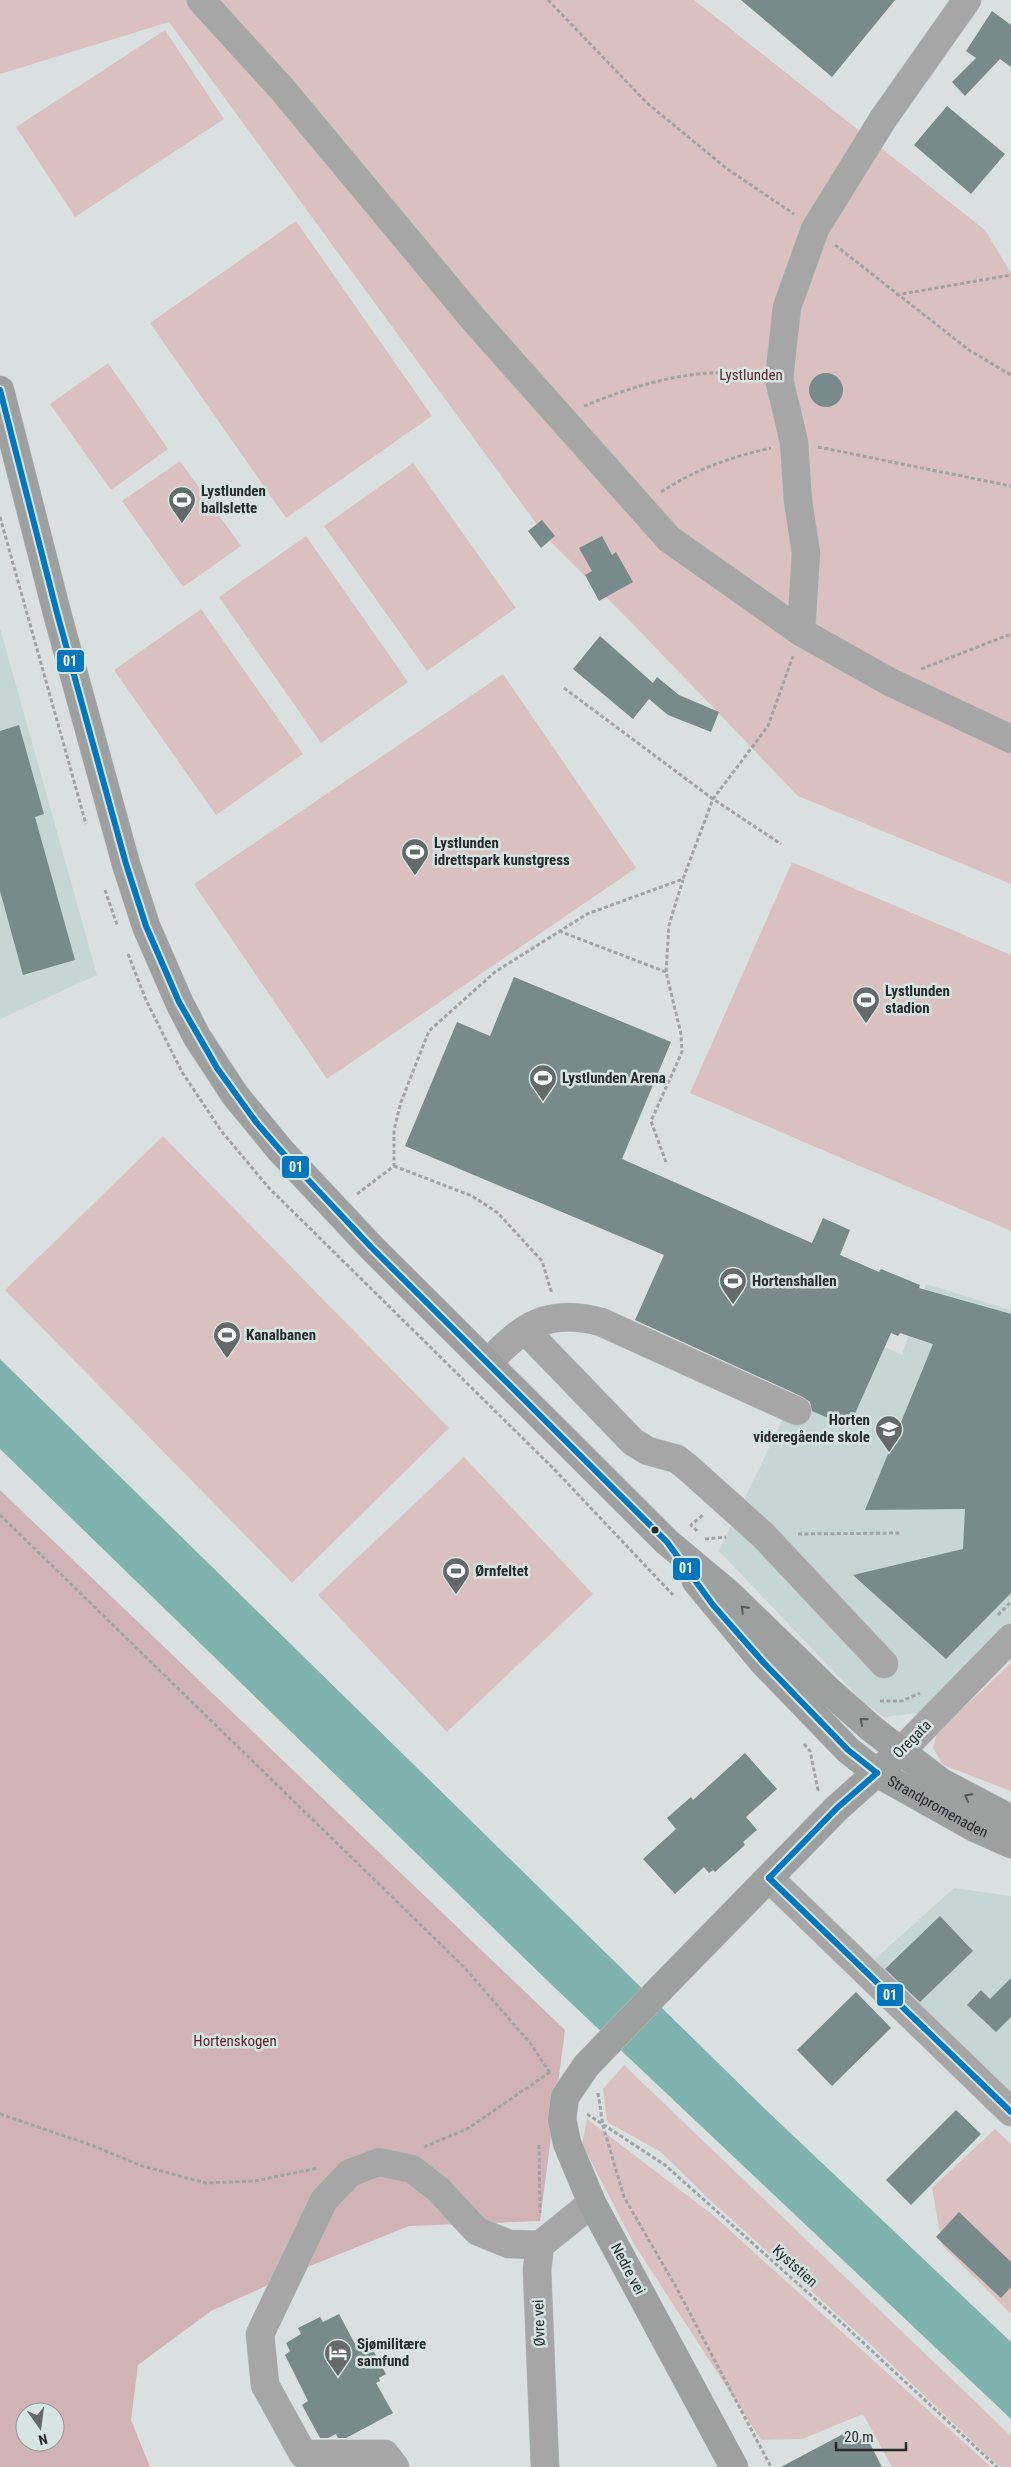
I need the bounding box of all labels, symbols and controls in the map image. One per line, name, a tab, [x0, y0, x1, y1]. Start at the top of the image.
park label: Lystlunden	[719, 366, 783, 384]
place label: Lystlunden ballslette	[201, 482, 266, 517]
sports icon: Lystlunden ballslette	[167, 485, 197, 524]
line badge: 01	[56, 649, 85, 673]
text: 01	[63, 653, 77, 669]
place label: Lystlunden idrettspark kunstgress	[434, 834, 570, 869]
sports icon: Lystlunden idrettspark kunstgress	[400, 837, 430, 876]
place label: Lystlunden stadion	[885, 982, 950, 1017]
sports icon: Lystlunden stadion	[851, 985, 881, 1024]
sports icon: Lystlunden Arena	[528, 1063, 558, 1102]
place label: Lystlunden Arena	[562, 1069, 666, 1087]
line badge: 01	[281, 1155, 310, 1179]
text: 01	[289, 1159, 303, 1175]
sports icon: Hortenshallen	[718, 1266, 748, 1305]
place label: Hortenshallen	[752, 1272, 837, 1290]
sports icon: Kanalbanen	[212, 1320, 242, 1359]
place label: Kanalbanen	[246, 1326, 316, 1344]
place label: Horten videregående skole	[753, 1411, 870, 1446]
school or university icon: Horten videregående skole	[874, 1414, 904, 1453]
unlabelled marker	[650, 1525, 660, 1535]
sports icon: Ørnfeltet	[441, 1556, 471, 1595]
line badge: 01	[672, 1557, 701, 1581]
text: 01	[679, 1560, 693, 1576]
place label: Ørnfeltet	[475, 1562, 529, 1580]
one-way arrow	[741, 1606, 750, 1615]
street label: Oregata	[889, 1716, 935, 1762]
one-way arrow	[859, 1717, 868, 1726]
street label: Strandpromenaden	[884, 1772, 991, 1842]
one-way arrow	[964, 1793, 973, 1803]
line badge: 01	[876, 1983, 904, 2007]
text: 01	[883, 1987, 897, 2003]
park label: Hortenskogen	[193, 2032, 277, 2050]
street label: Nedre vei	[607, 2240, 649, 2298]
street label: Kyststien	[769, 2241, 821, 2291]
street label: Øvre vei	[529, 2299, 549, 2347]
place label: Sjømilitære samfund	[357, 2335, 426, 2370]
hotel icon: Sjømilitære samfund	[323, 2338, 353, 2377]
north arrow	[15, 2402, 65, 2452]
scale bar	[836, 2420, 906, 2452]
text: 20 m	[844, 2428, 874, 2446]
text: N	[37, 2431, 49, 2448]

